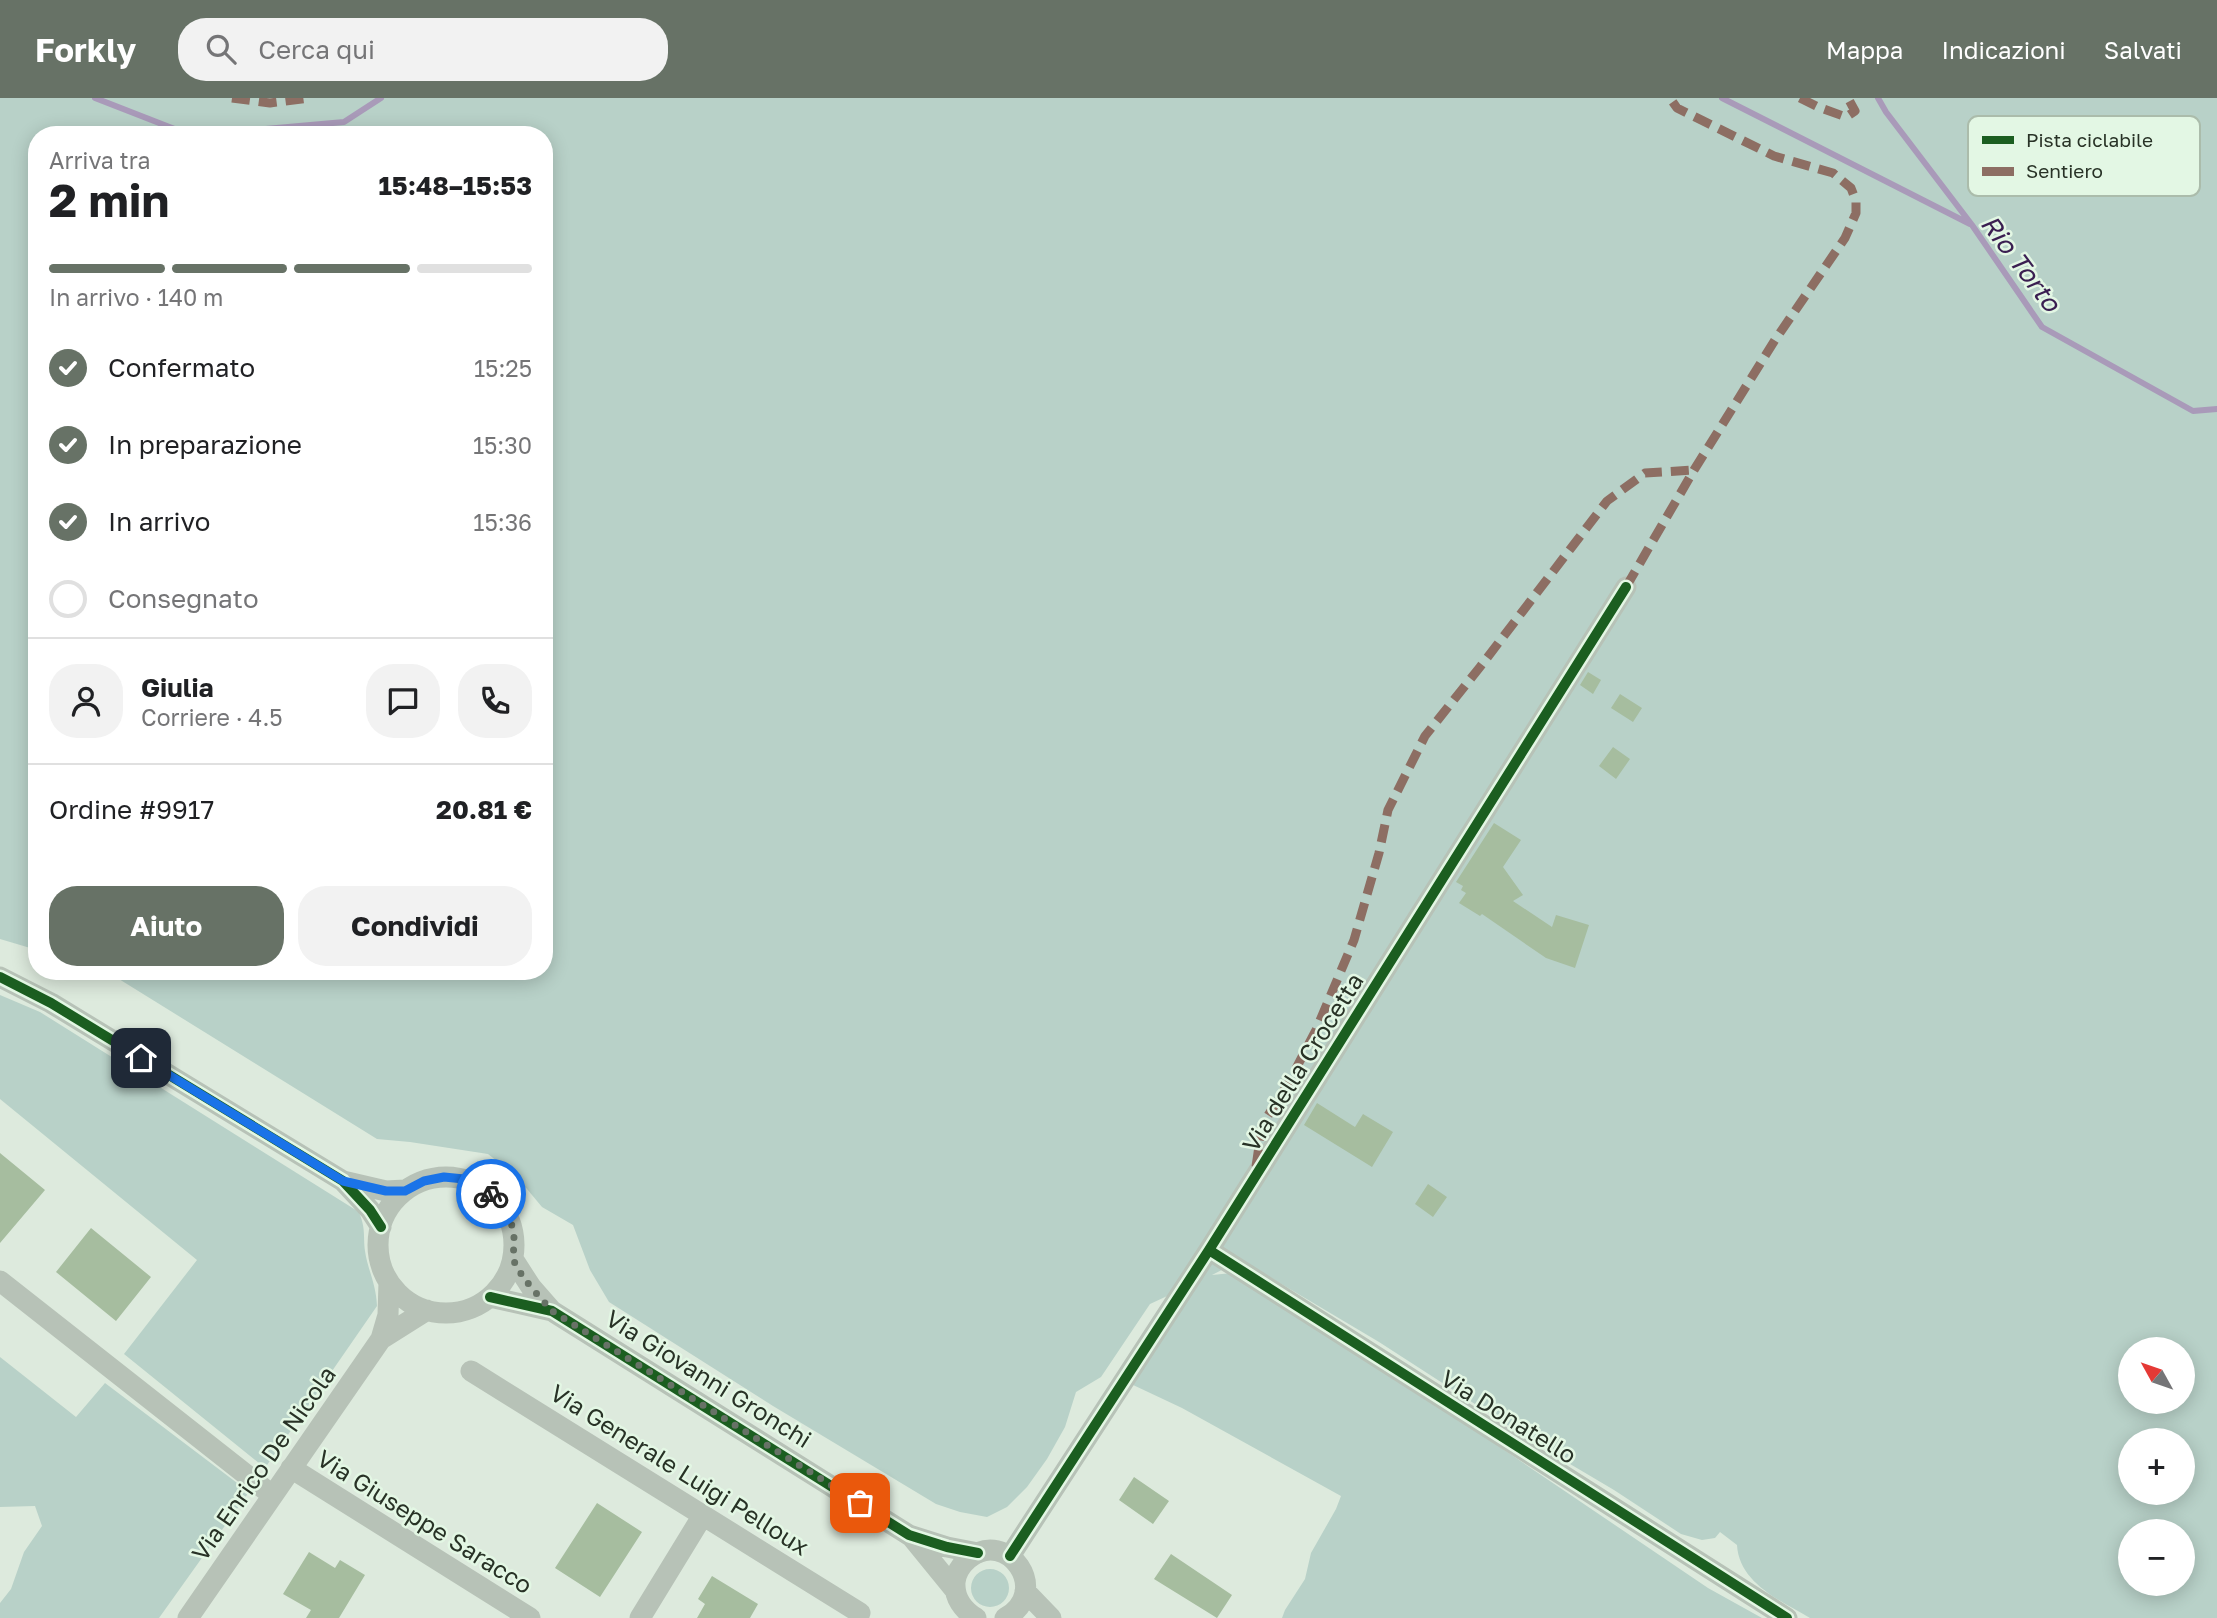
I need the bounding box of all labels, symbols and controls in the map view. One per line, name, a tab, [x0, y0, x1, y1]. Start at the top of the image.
search box	[178, 18, 668, 81]
text: Forkly	[35, 30, 136, 69]
icon: search	[202, 30, 240, 68]
text: Cerca qui	[258, 34, 375, 65]
text: Mappa	[1826, 35, 1903, 64]
text: Indicazioni	[1941, 35, 2066, 64]
text: Salvati	[2104, 35, 2182, 64]
legend	[1968, 116, 2200, 196]
text: Pista ciclabile	[2026, 128, 2153, 151]
text: Arriva tra	[49, 146, 150, 174]
text: Sentiero	[2026, 159, 2103, 182]
text: 15:48–15:53	[378, 170, 532, 201]
text: 2 min	[49, 172, 169, 227]
water label: Rio Torto	[1975, 209, 2068, 318]
text: In arrivo · 140 m	[49, 283, 223, 311]
icon: check	[49, 349, 87, 387]
text: Confermato	[108, 352, 255, 383]
text: 15:25	[474, 354, 532, 382]
icon: check	[49, 426, 87, 464]
text: In preparazione	[108, 429, 302, 460]
text: 15:30	[473, 431, 532, 459]
icon: check	[49, 503, 87, 541]
text: In arrivo	[108, 506, 210, 537]
text: 15:36	[473, 508, 532, 536]
text: Consegnato	[108, 583, 259, 614]
button: person	[49, 664, 123, 738]
button: chat	[366, 664, 440, 738]
button: phone	[458, 664, 532, 738]
text: Giulia	[141, 672, 214, 703]
text: Corriere · 4.5	[141, 703, 283, 731]
text: Ordine #9917	[49, 794, 214, 825]
text: 20.81 €	[436, 794, 532, 825]
button: Aiuto	[49, 886, 284, 966]
button: Condividi	[298, 886, 532, 966]
street label: Via della Crocetta	[1235, 967, 1369, 1157]
pin	[111, 1028, 171, 1088]
icon: home	[122, 1039, 160, 1077]
courier	[456, 1159, 526, 1229]
icon: bike	[472, 1175, 510, 1213]
street label: Via Giovanni Gronchi	[601, 1303, 817, 1453]
north arrow	[2118, 1337, 2194, 1414]
map controls	[2118, 1337, 2195, 1596]
street label: Via Enrico De Nicola	[185, 1360, 341, 1566]
street label: Via Donatello	[1436, 1363, 1582, 1469]
street label: Via Generale Luigi Pelloux	[545, 1377, 815, 1561]
button: +	[2118, 1428, 2195, 1505]
street label: Via Giuseppe Saracco	[312, 1443, 538, 1599]
pin	[830, 1473, 890, 1533]
icon: bag	[841, 1484, 879, 1522]
button: −	[2118, 1519, 2195, 1596]

